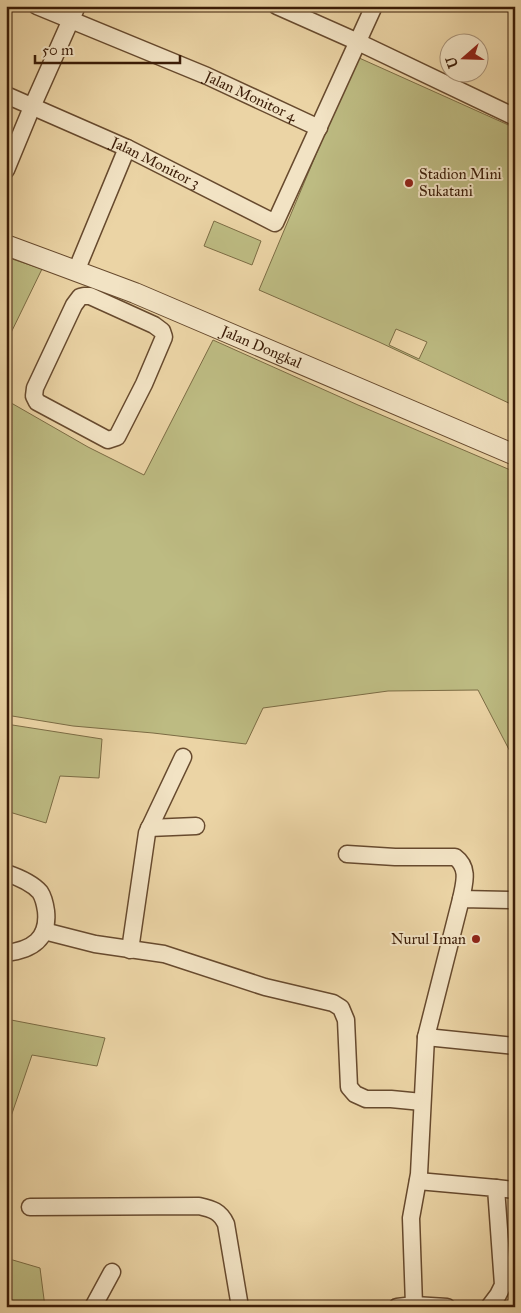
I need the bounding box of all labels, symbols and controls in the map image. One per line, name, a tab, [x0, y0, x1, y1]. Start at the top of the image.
scale bar	[35, 32, 180, 64]
north arrow	[438, 32, 488, 82]
text: 50 m	[42, 41, 74, 59]
text: U	[442, 53, 462, 70]
street label: Jalan Monitor 4	[200, 66, 300, 126]
street label: Jalan Monitor 3	[106, 132, 203, 192]
place label: Stadion Mini Sukatani	[419, 165, 502, 200]
marker: Stadion Mini Sukatani	[403, 177, 415, 189]
street label: Jalan Dongkal	[216, 321, 305, 372]
place label: Nurul Iman	[391, 930, 466, 948]
marker: Nurul Iman	[470, 933, 482, 945]

